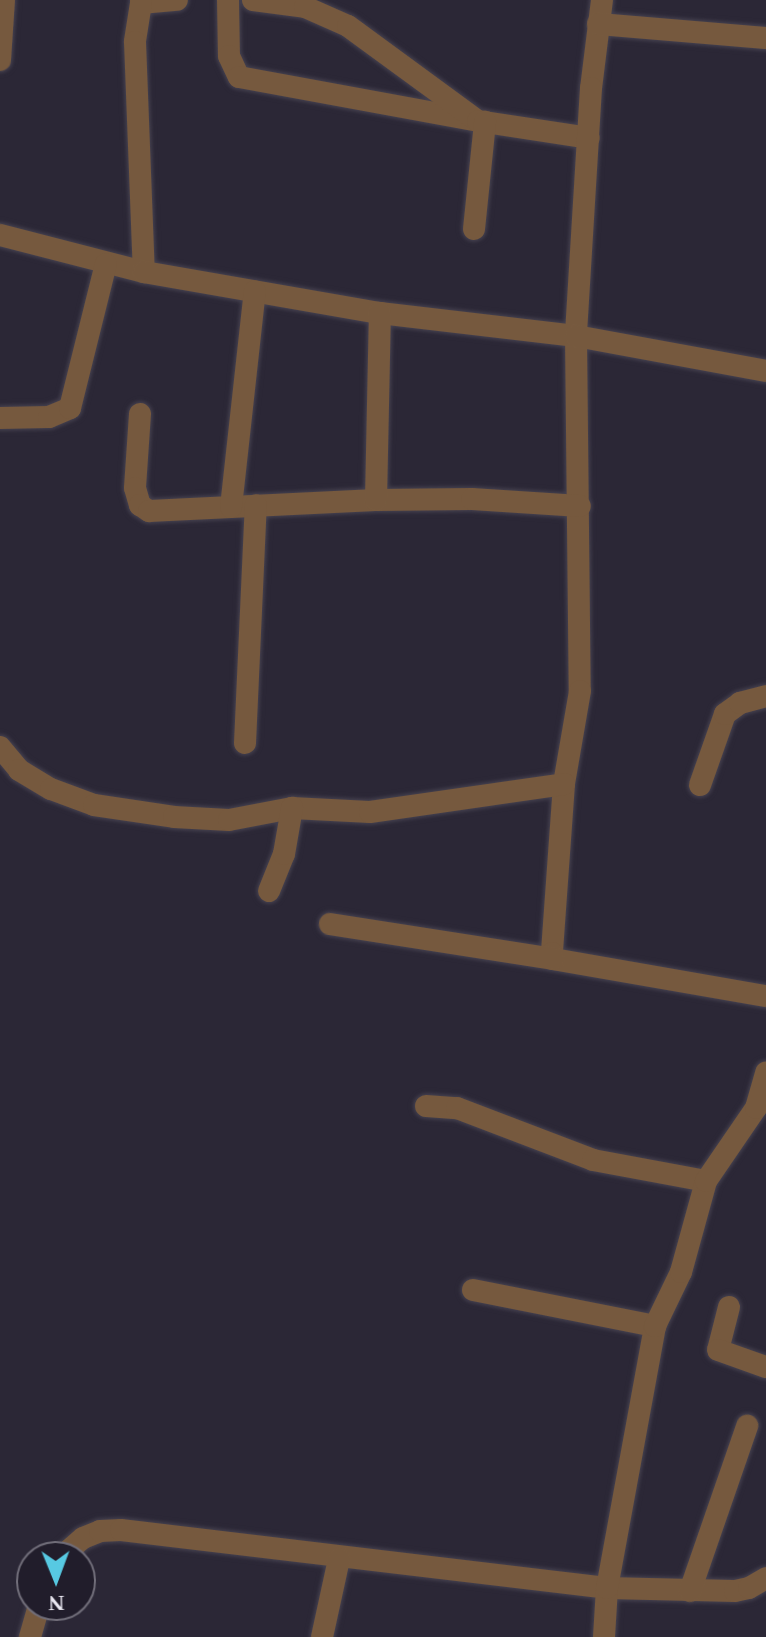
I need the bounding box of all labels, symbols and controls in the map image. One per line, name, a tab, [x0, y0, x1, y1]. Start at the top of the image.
north arrow	[16, 1541, 96, 1621]
text: N	[48, 1591, 65, 1616]

